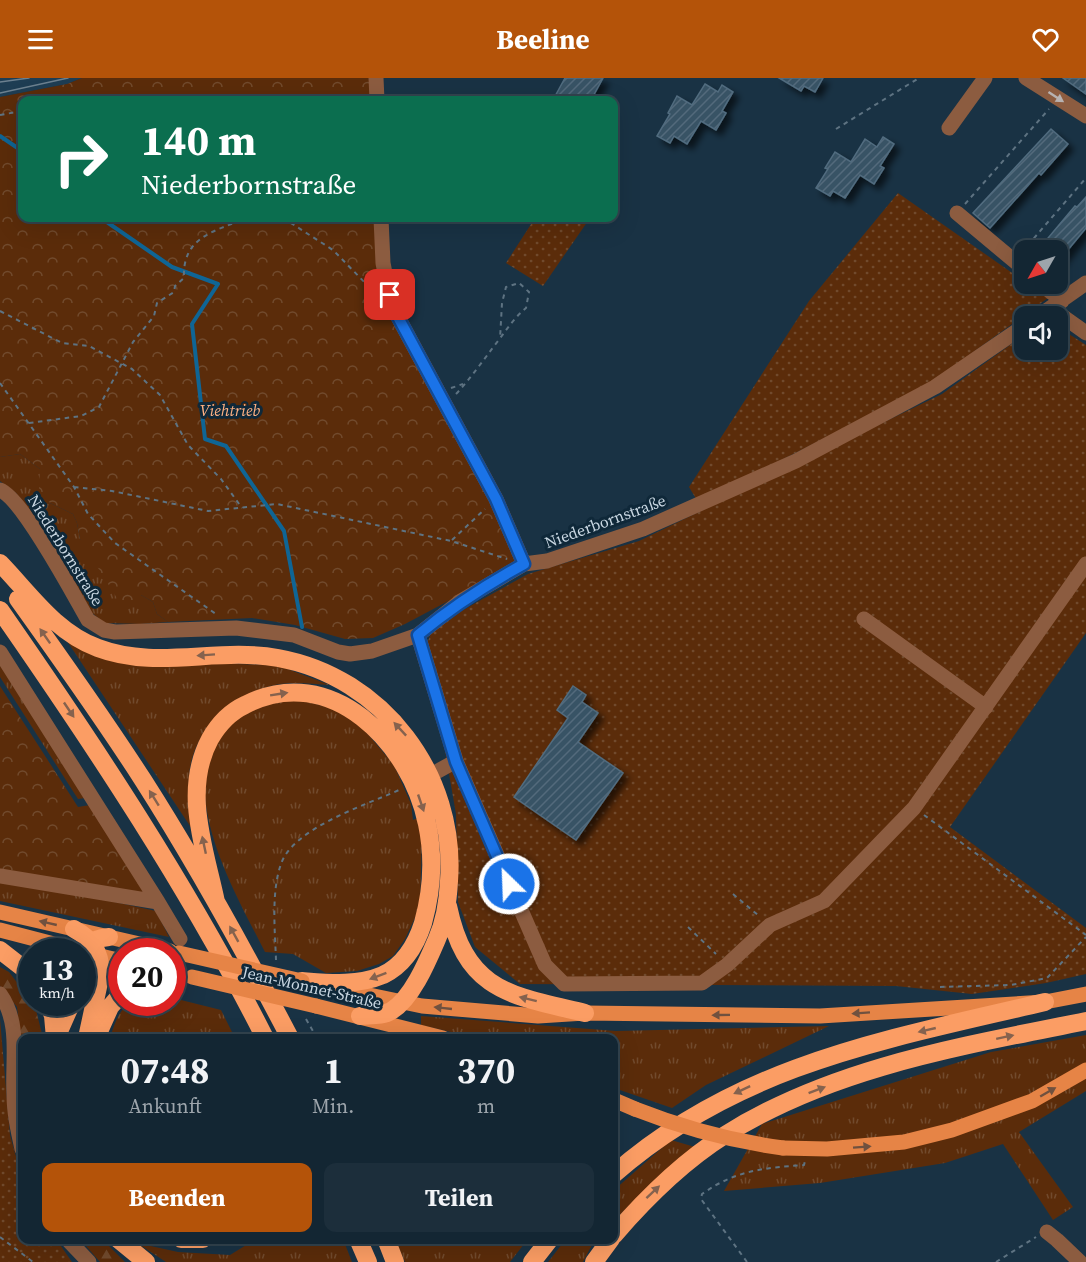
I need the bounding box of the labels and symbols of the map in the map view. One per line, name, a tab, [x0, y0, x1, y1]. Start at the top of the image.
one-way arrow	[1048, 92, 1064, 103]
north arrow	[1014, 240, 1068, 294]
pin	[364, 269, 415, 320]
park label: Viehtrieb	[200, 399, 260, 421]
street label: Niederbornstraße	[541, 489, 669, 553]
street label: Niederbornstraße	[23, 490, 109, 610]
one-way arrow	[39, 629, 51, 645]
one-way arrow	[197, 650, 216, 660]
one-way arrow	[270, 689, 289, 698]
one-way arrow	[63, 701, 75, 717]
one-way arrow	[393, 722, 407, 737]
one-way arrow	[148, 790, 159, 806]
one-way arrow	[416, 794, 426, 812]
one-way arrow	[199, 835, 208, 854]
position arrow	[477, 852, 541, 916]
one-way arrow	[38, 918, 57, 927]
one-way arrow	[229, 925, 239, 942]
speed limit sign: 20	[108, 938, 186, 1016]
street label: Jean-Monnet-Straße	[239, 960, 384, 1014]
one-way arrow	[369, 972, 387, 981]
one-way arrow	[519, 994, 537, 1003]
one-way arrow	[433, 1003, 452, 1013]
one-way arrow	[852, 1008, 871, 1018]
one-way arrow	[712, 1010, 731, 1020]
one-way arrow	[917, 1026, 936, 1035]
one-way arrow	[996, 1032, 1015, 1041]
one-way arrow	[734, 1085, 751, 1094]
one-way arrow	[809, 1085, 827, 1095]
one-way arrow	[1040, 1087, 1057, 1097]
one-way arrow	[853, 1142, 872, 1151]
one-way arrow	[646, 1186, 660, 1200]

